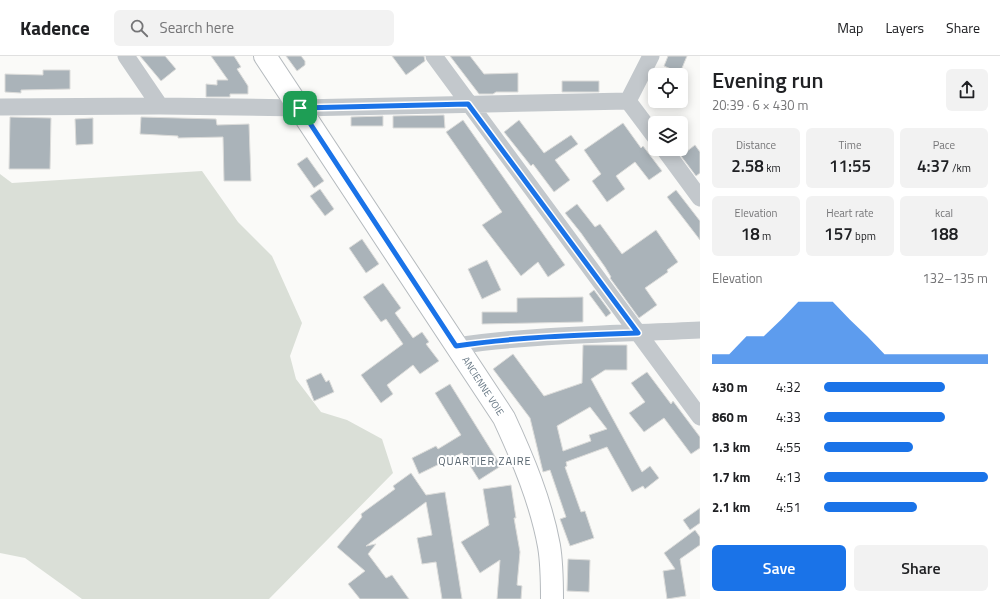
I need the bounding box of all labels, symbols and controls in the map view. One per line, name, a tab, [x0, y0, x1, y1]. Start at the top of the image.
search box	[114, 10, 394, 46]
text: Kadence	[20, 13, 90, 42]
text: Search here	[160, 16, 234, 39]
icon: search	[128, 17, 150, 39]
text: Map	[837, 17, 863, 38]
text: Layers	[885, 17, 924, 38]
text: Share	[946, 17, 980, 38]
text: Evening run	[712, 63, 823, 97]
map controls	[648, 68, 688, 156]
button: locate	[648, 68, 688, 108]
button: share	[946, 69, 988, 111]
pin	[283, 91, 317, 125]
text: 20:39 · 6 × 430 m	[712, 95, 808, 115]
icon: arrive	[289, 97, 311, 119]
button: layers	[648, 116, 688, 156]
text: Distance	[736, 137, 776, 153]
text: Time	[839, 137, 861, 153]
text: Pace	[933, 137, 955, 153]
text: 2.58	[731, 153, 764, 179]
text: 11:55	[829, 153, 871, 179]
text: 4:37	[917, 153, 950, 179]
text: km	[764, 160, 781, 176]
text: /km	[950, 160, 971, 176]
text: Elevation	[735, 205, 777, 221]
text: Heart rate	[826, 205, 874, 221]
text: kcal	[935, 205, 953, 221]
text: 18	[741, 221, 760, 247]
text: 157	[824, 221, 853, 247]
text: 188	[930, 221, 958, 247]
text: m	[760, 228, 771, 244]
text: bpm	[853, 228, 876, 244]
text: Elevation	[712, 268, 763, 288]
text: 132–135 m	[922, 268, 988, 288]
street label: ANCIENNE VOIE	[458, 354, 508, 419]
text: 430 m	[712, 377, 748, 397]
text: 4:32	[776, 377, 801, 397]
text: 860 m	[712, 407, 748, 427]
text: 4:33	[776, 407, 801, 427]
text: 1.3 km	[712, 437, 750, 457]
text: 4:55	[776, 437, 801, 457]
district label: QUARTIER ZAIRE	[438, 453, 532, 469]
text: 1.7 km	[712, 467, 750, 487]
text: 4:13	[776, 467, 801, 487]
text: 2.1 km	[712, 497, 750, 517]
text: 4:51	[776, 497, 801, 517]
button: Save	[712, 545, 846, 591]
button: Share	[854, 545, 988, 591]

